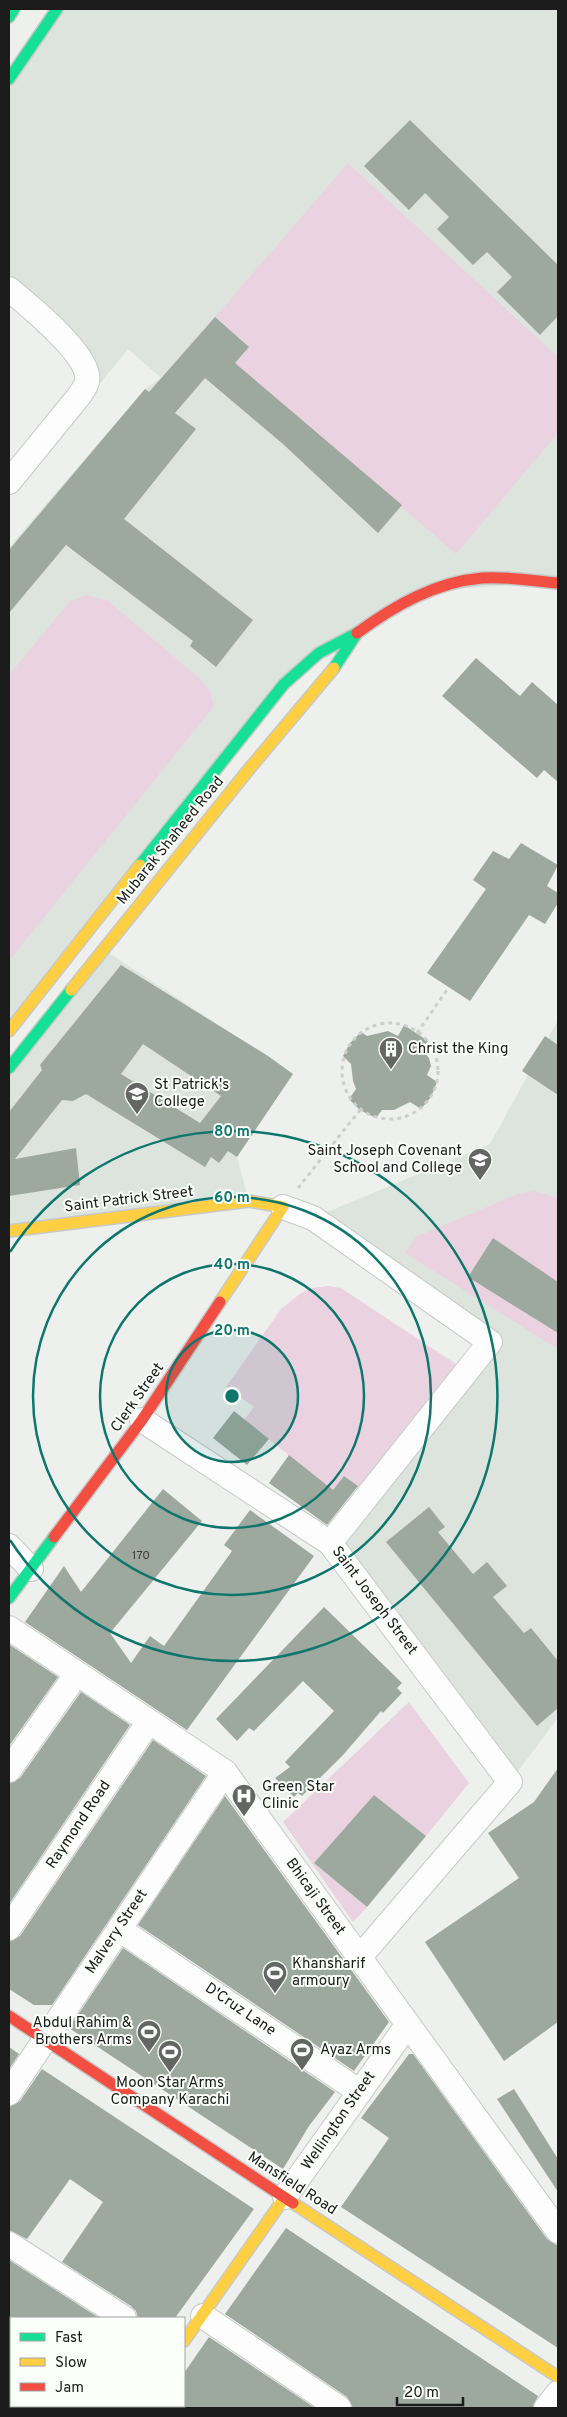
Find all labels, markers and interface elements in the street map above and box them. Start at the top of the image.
street label: Mubarak Shaheed Road [113,773,229,909]
building icon: Christ the King [378,1036,404,1070]
place label: Christ the King [408,1040,508,1059]
place label: St Patrick's College [154,1076,229,1112]
school or university icon: St Patrick's College [124,1081,150,1115]
text: 80 m [214,1123,250,1142]
place label: Saint Joseph Covenant School and College [308,1142,462,1178]
school or university icon: Saint Joseph Covenant School and College [467,1147,493,1181]
street label: Saint Patrick Street [63,1183,195,1217]
text: 60 m [214,1189,250,1208]
text: 40 m [214,1256,250,1275]
text: 20 m [214,1322,250,1341]
street label: Clerk Street [107,1360,169,1436]
centre of rings [223,1387,241,1405]
street label: Saint Joseph Street [327,1543,421,1659]
house number: 170 [132,1548,150,1564]
street label: Raymond Road [43,1777,115,1873]
place label: Green Star Clinic [262,1778,335,1814]
hospital icon: Green Star Clinic [231,1783,257,1817]
street label: Bhicaji Street [281,1855,349,1939]
street label: Malvery Street [82,1886,152,1978]
place label: Khansharif armoury [292,1955,365,1991]
sports icon: Khansharif armoury [262,1960,288,1994]
street label: D'Cruz Lane [201,1979,279,2041]
place label: Abdul Rahim & Brothers Arms [32,2014,132,2050]
sports icon: Abdul Rahim & Brothers Arms [136,2019,162,2053]
sports icon: Ayaz Arms [289,2037,315,2071]
sports icon: Moon Star Arms Company Karachi [157,2039,183,2073]
place label: Ayaz Arms [320,2041,391,2060]
street label: Wellington Street [298,2068,380,2174]
place label: Moon Star Arms Company Karachi [111,2074,229,2110]
street label: Mansfield Road [244,2148,340,2220]
legend [10,2317,185,2407]
text: Fast [55,2329,83,2348]
text: Slow [55,2354,87,2373]
scale bar [397,2374,463,2406]
text: Jam [55,2379,84,2398]
text: 20 m [404,2384,439,2403]

